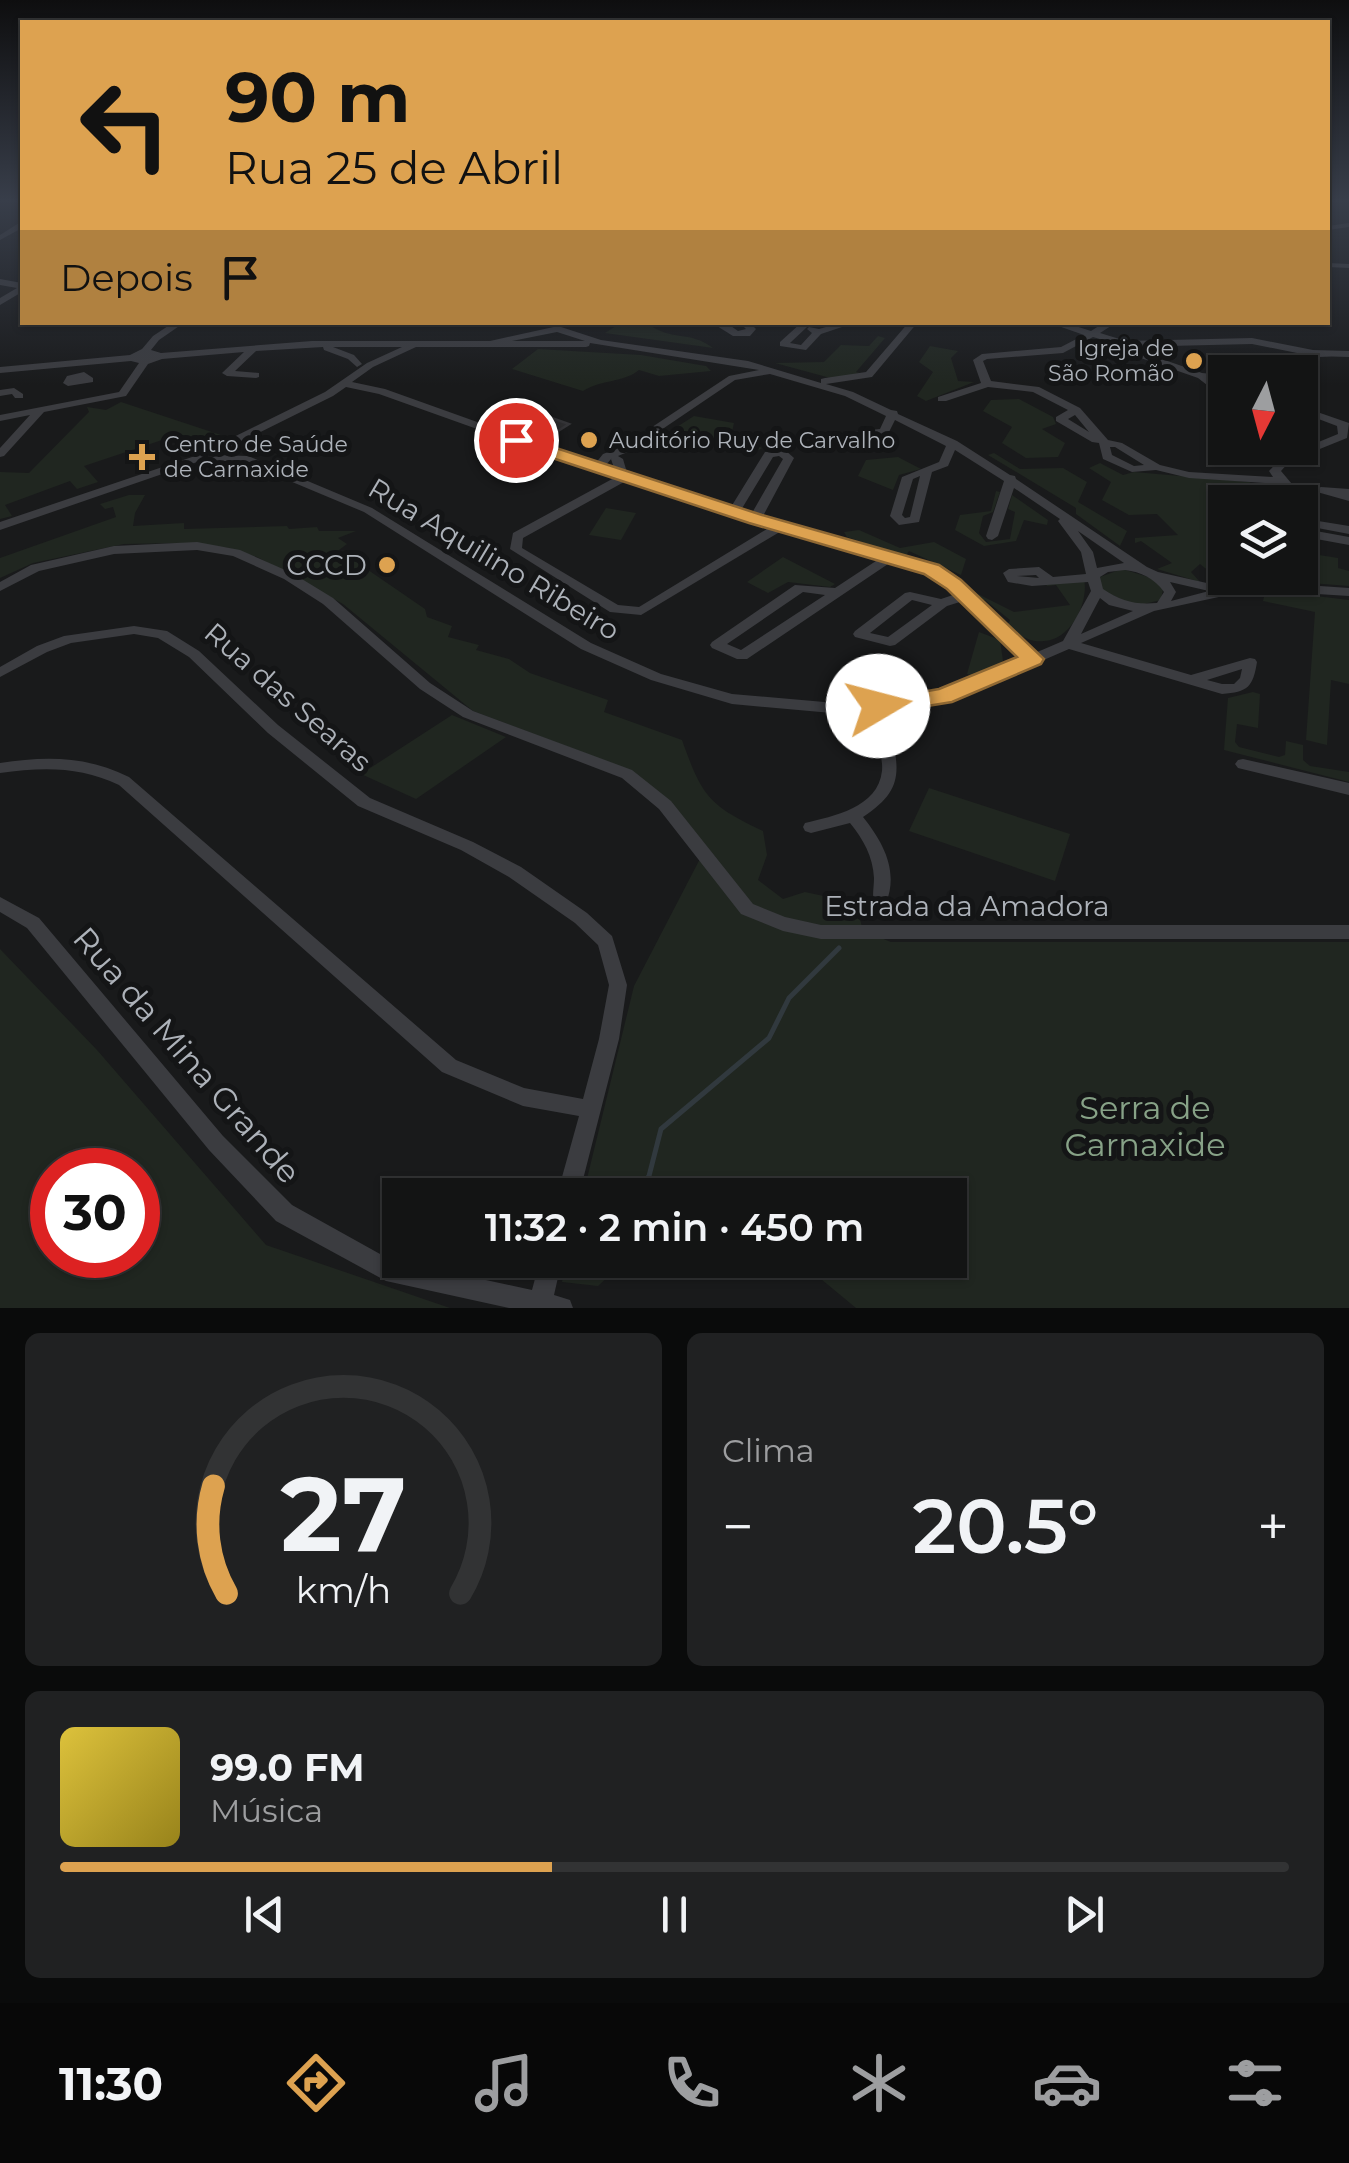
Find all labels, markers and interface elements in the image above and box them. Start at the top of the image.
text: 90 m [225,54,410,140]
icon: left [60,60,190,190]
text: Rua 25 de Abril [225,140,563,195]
icon: arrive [213,250,268,305]
text: Depois [60,254,193,301]
place label: Igreja de São Romão [1048,335,1174,387]
marker: Igreja de São Romão [1183,350,1205,372]
north arrow [1208,355,1318,465]
map controls [1208,355,1318,595]
pin [474,398,559,483]
icon: arrive [489,413,544,468]
place label: Auditório Ruy de Carvalho [609,427,895,454]
marker: Auditório Ruy de Carvalho [578,429,600,451]
place label: Centro de Saúde de Carnaxide [164,431,348,483]
marker: Centro de Saúde de Carnaxide [129,444,155,470]
street label: Rua Aquilino Ribeiro [362,471,626,647]
button: layers [1208,485,1318,595]
place label: CCCD [286,548,367,582]
marker: CCCD [376,554,398,576]
street label: Rua das Searas [198,615,378,779]
position arrow [826,654,930,758]
street label: Estrada da Amadora [824,889,1110,923]
street label: Rua da Mina Grande [65,919,309,1191]
park label: Serra de Carnaxide [1064,1088,1226,1164]
speed limit sign: 30 [30,1148,160,1278]
text: 11:32 · 2 min · 450 m [485,1204,864,1251]
text: Clima [722,1431,815,1470]
text: 27 [281,1450,406,1577]
text: 20.5° [912,1480,1099,1572]
text: − [722,1493,754,1560]
text: + [1257,1493,1289,1560]
text: km/h [296,1568,391,1612]
text: 99.0 FM [210,1744,365,1791]
text: Música [210,1791,323,1830]
icon: previous [237,1887,292,1942]
icon: pause [647,1887,702,1942]
icon: next [1057,1887,1112,1942]
icon: directions [281,2048,351,2118]
icon: music [469,2048,539,2118]
icon: phone [657,2048,727,2118]
icon: climate [844,2048,914,2118]
icon: car [1032,2048,1102,2118]
icon: filters [1220,2048,1290,2118]
text: 11:30 [59,2056,163,2111]

